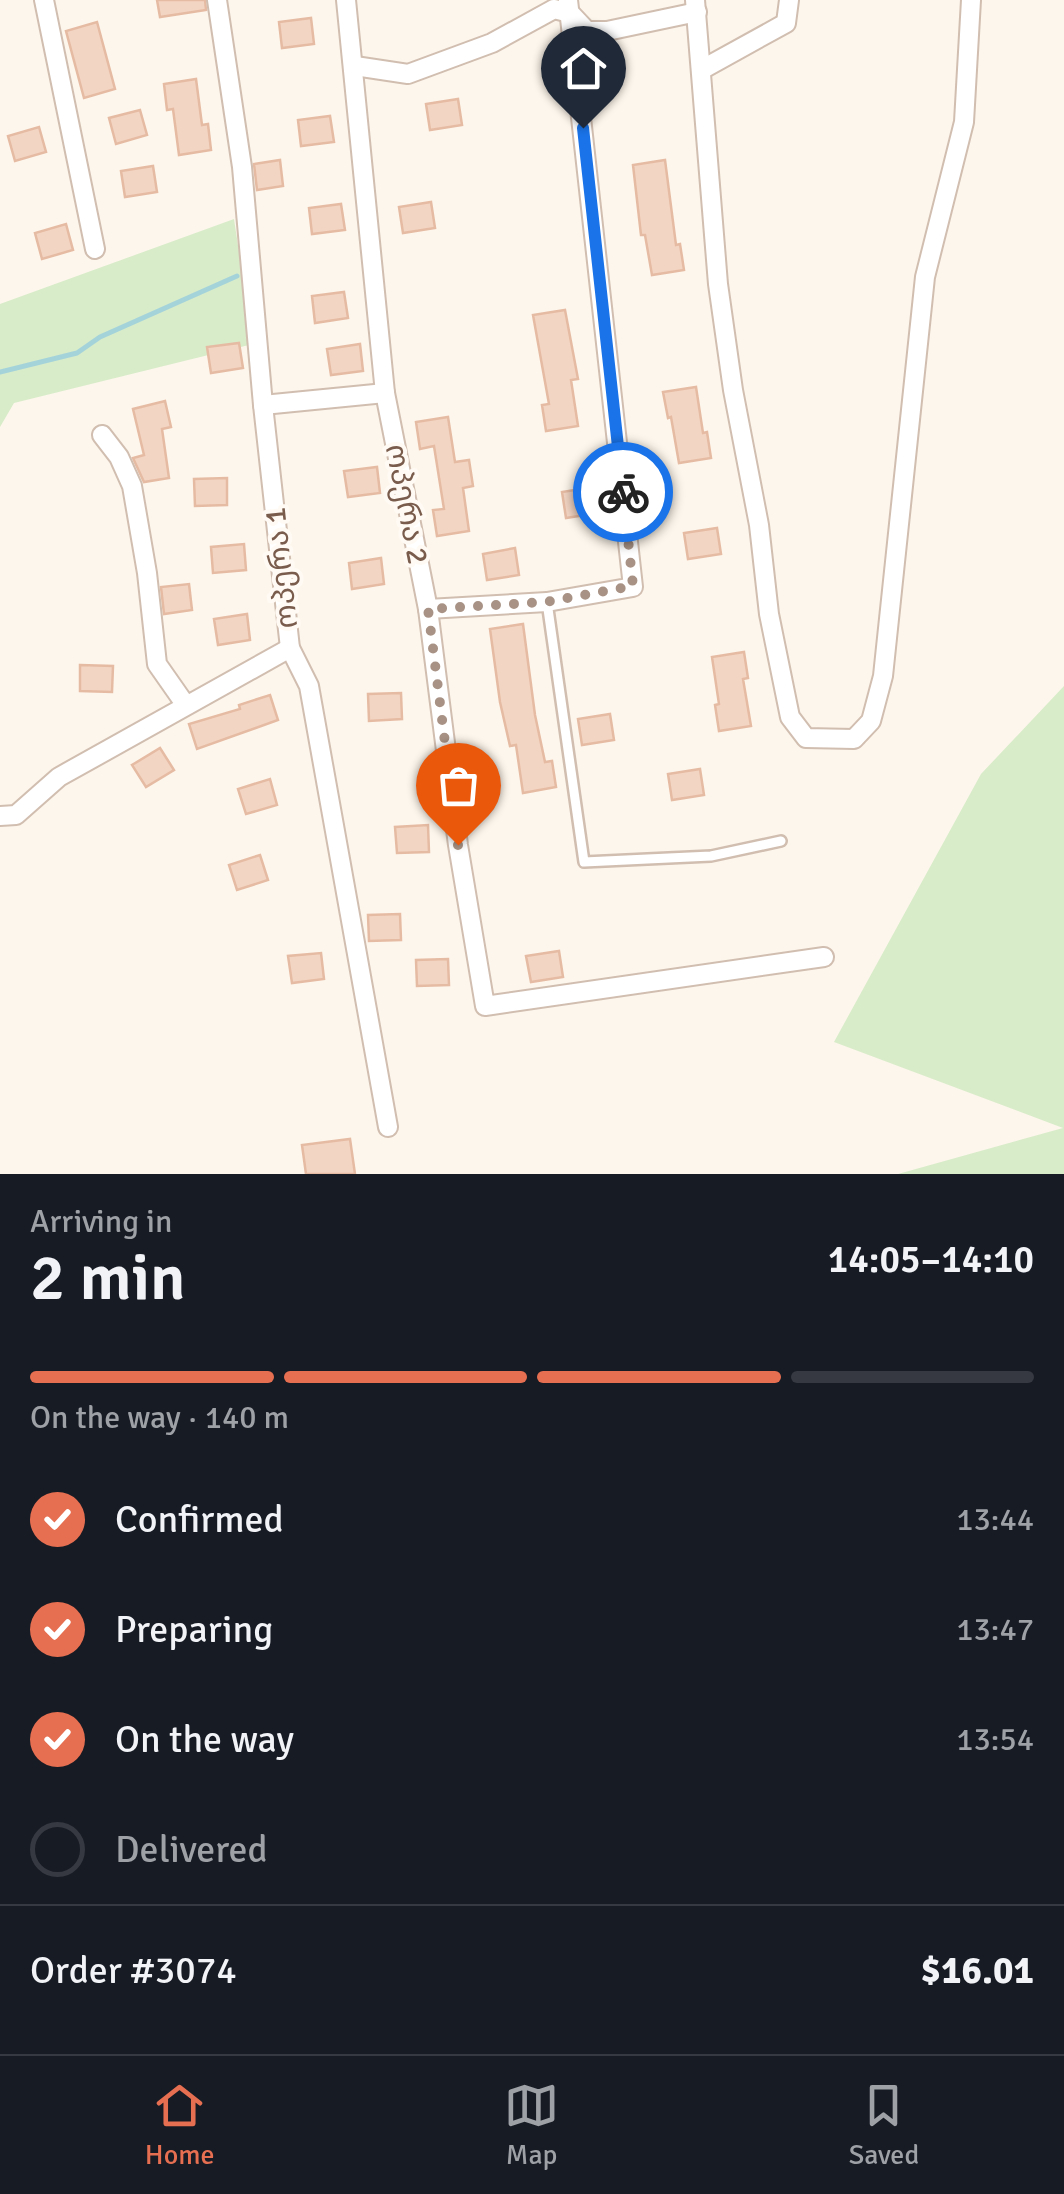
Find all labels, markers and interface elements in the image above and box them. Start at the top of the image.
pin [541,26,626,129]
icon: home [556,41,611,96]
street label: ოპერა 2 [377,441,436,567]
courier [573,442,673,542]
icon: bike [596,465,651,520]
street label: ოპერა 1 [257,505,306,630]
pin [416,743,501,846]
icon: bag [431,758,486,813]
text: Arriving in [30,1202,172,1241]
text: 14:05–14:10 [828,1236,1034,1283]
text: 2 min [30,1238,186,1318]
text: On the way · 140 m [30,1398,289,1437]
icon: check [30,1492,85,1547]
text: Confirmed [115,1496,284,1543]
text: 13:44 [956,1500,1034,1539]
icon: check [30,1602,85,1657]
text: Preparing [115,1606,273,1653]
text: 13:47 [956,1610,1034,1649]
icon: check [30,1712,85,1767]
text: On the way [115,1716,294,1763]
text: 13:54 [956,1720,1034,1759]
text: Delivered [115,1826,268,1873]
text: Order #3074 [30,1947,237,1994]
text: $16.01 [921,1947,1034,1994]
tab: Home [145,2078,215,2172]
tab: Map [504,2078,559,2172]
tab: Saved [849,2078,919,2172]

